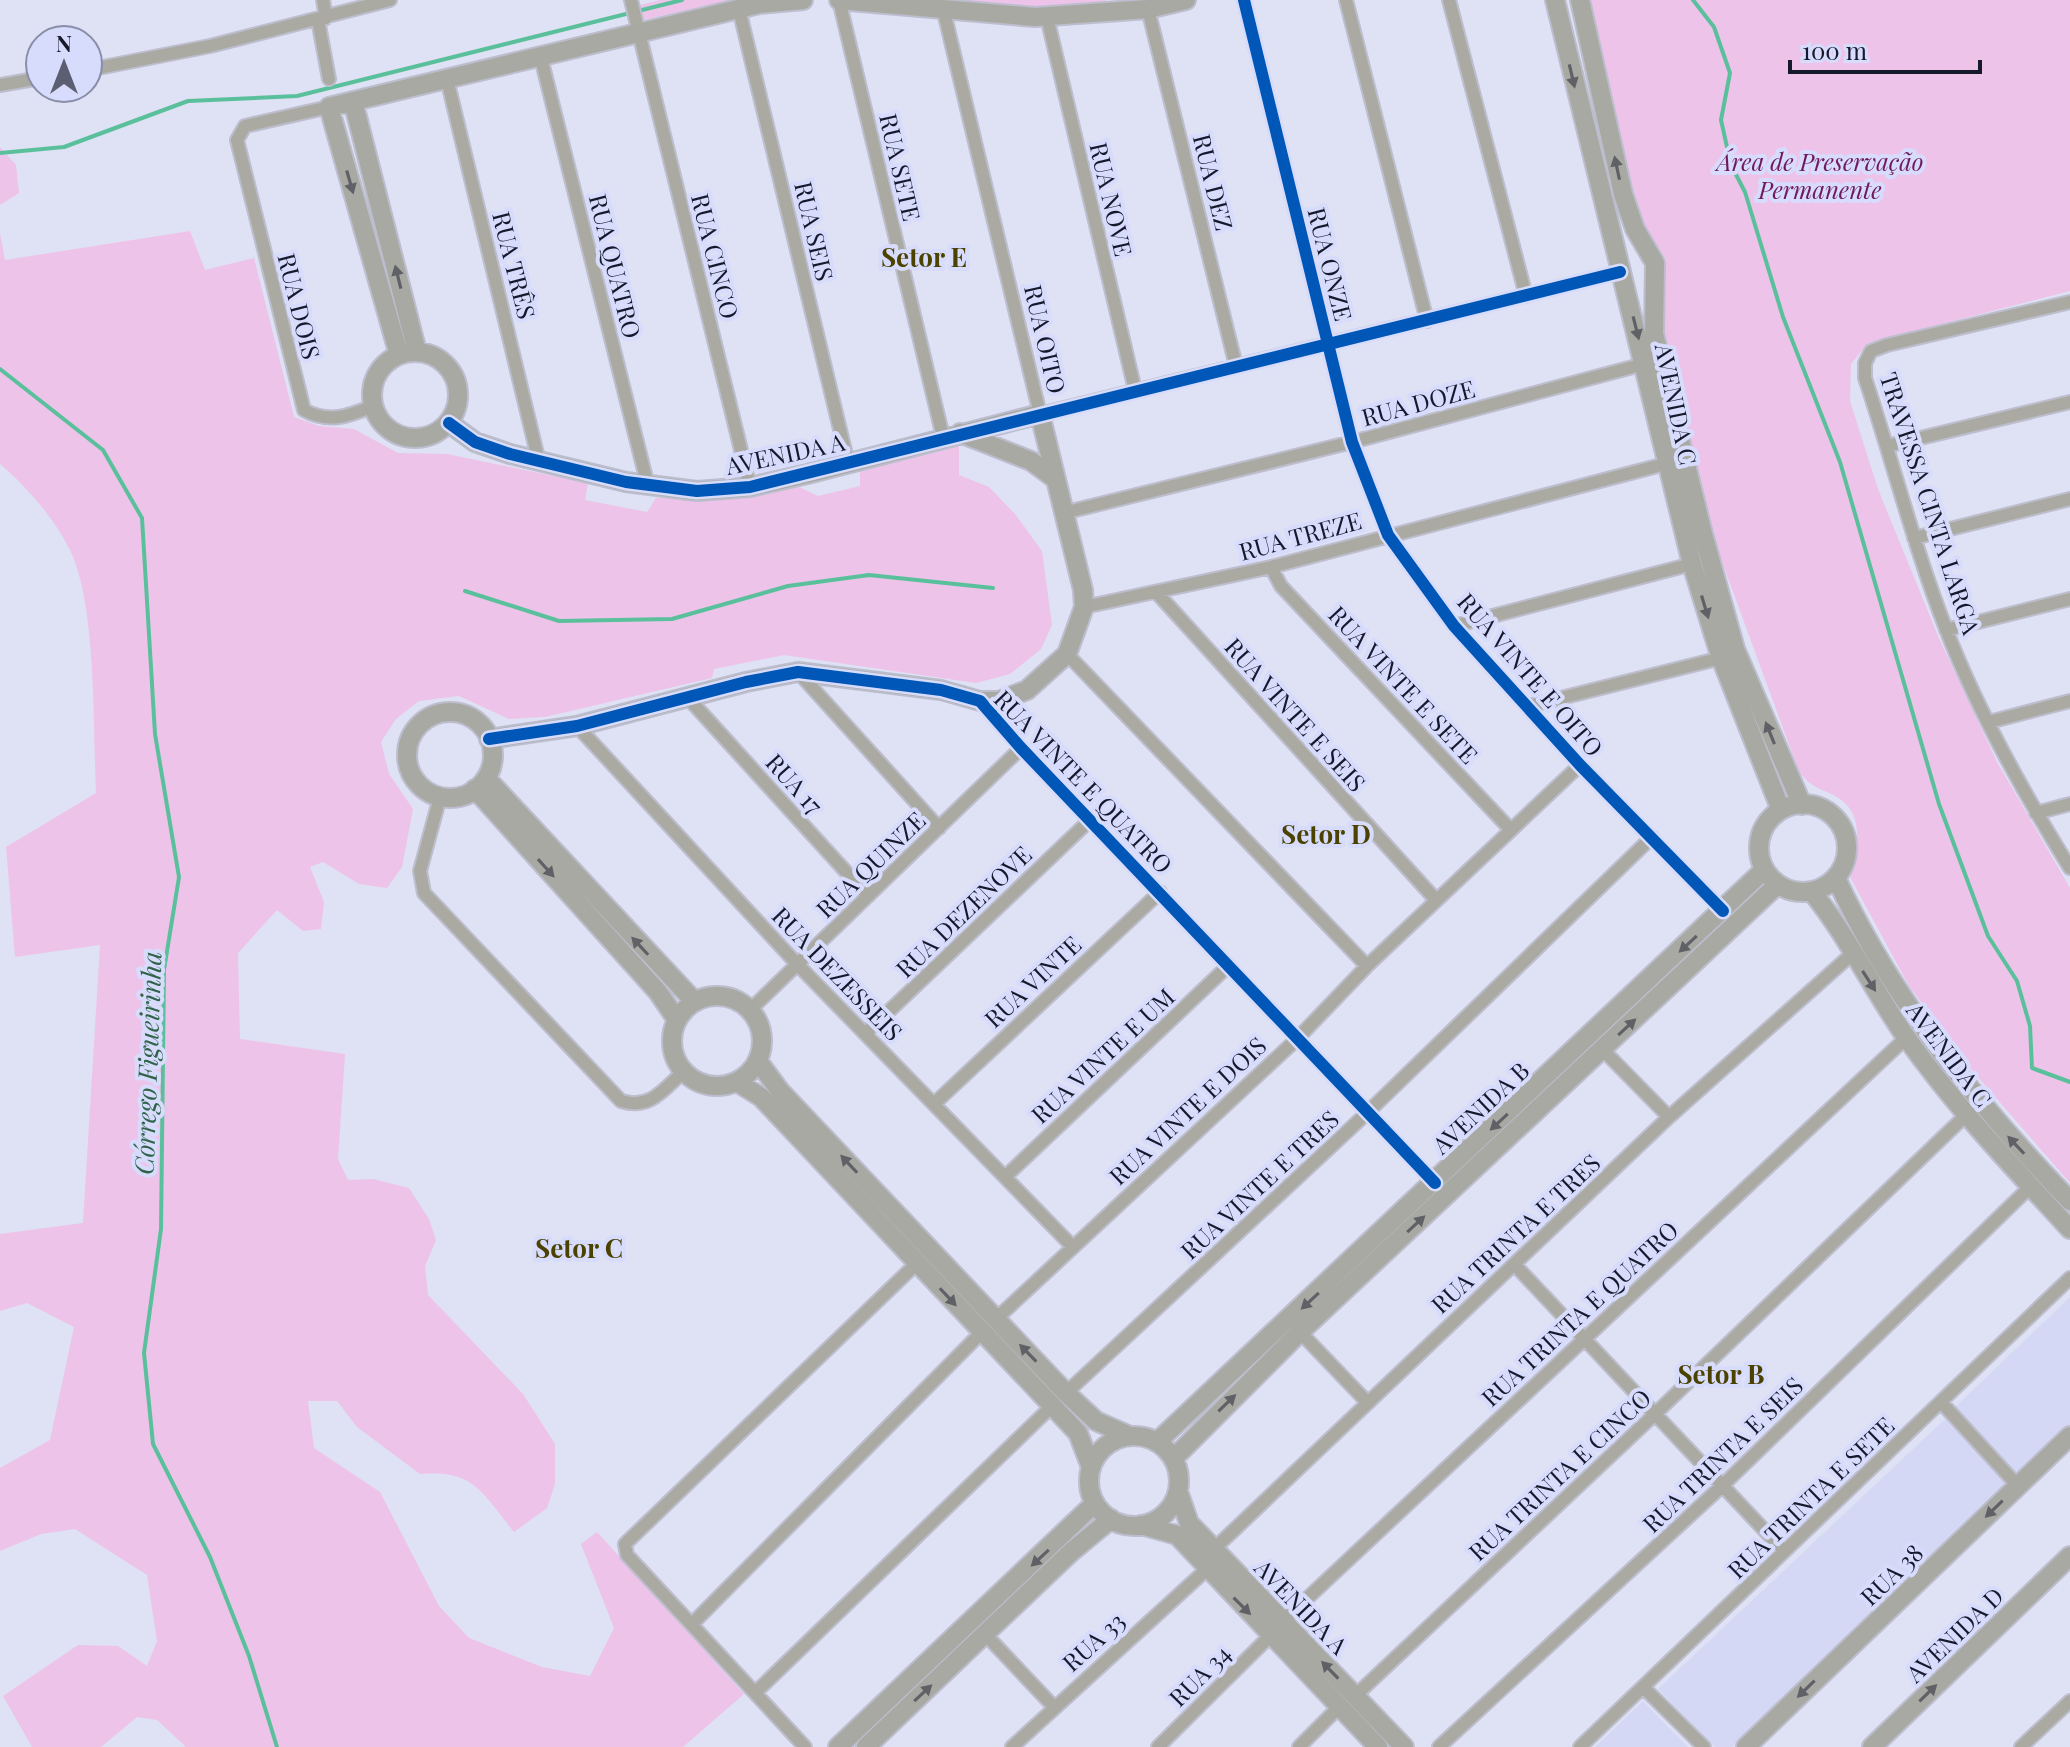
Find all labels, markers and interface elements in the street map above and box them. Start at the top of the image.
north arrow [24,24,104,104]
scale bar [1790,24,1980,74]
text: N [56,28,72,58]
text: 100 m [1802,34,1867,66]
one-way arrow [1567,64,1579,89]
street label: RUA SETE [873,110,929,224]
street label: RUA DEZ [1187,130,1241,234]
street label: RUA NOVE [1083,139,1141,259]
park label: Área de Preservação Permanente [1714,145,1923,205]
one-way arrow [1610,156,1623,181]
one-way arrow [344,170,357,194]
street label: RUA SEIS [788,178,842,284]
street label: RUA QUATRO [583,190,649,342]
street label: RUA CINCO [685,190,747,322]
street label: RUA ONZE [1301,204,1361,324]
street label: RUA TRÊS [486,208,544,322]
district label: Setor E [881,239,967,274]
street label: RUA DOIS [271,250,329,362]
one-way arrow [391,264,404,289]
street label: RUA OITO [1018,282,1074,396]
one-way arrow [1630,316,1642,341]
street label: AVENIDA C [1648,339,1705,468]
street label: TRAVESSA CINTA LARGA [1873,368,1989,639]
street label: RUA DOZE [1358,372,1478,432]
street label: AVENIDA A [722,425,848,481]
street label: RUA TREZE [1235,503,1365,567]
street label: RUA VINTE E OITO [1451,586,1611,762]
one-way arrow [1699,596,1712,620]
street label: RUA VINTE E SETE [1322,598,1486,770]
street label: RUA VINTE E SEIS [1218,630,1374,798]
street label: RUA VINTE E QUATRO [988,682,1180,880]
one-way arrow [1763,721,1776,745]
street label: RUA 17 [759,746,831,820]
street label: RUA QUINZE [808,804,932,924]
district label: Setor D [1281,816,1371,851]
street label: RUA DEZENOVE [888,838,1038,984]
one-way arrow [537,857,554,877]
street label: RUA DEZESSEIS [766,899,910,1047]
street label: RUA VINTE [977,928,1087,1034]
one-way arrow [1679,934,1698,952]
one-way arrow [632,937,650,956]
water label: Córrego Figueirinha [126,951,168,1175]
one-way arrow [1862,970,1876,992]
street label: RUA VINTE E UM [1023,980,1181,1130]
street label: AVENIDA C [1900,994,2000,1113]
one-way arrow [1617,1019,1636,1037]
street label: RUA VINTE E DOIS [1102,1029,1272,1191]
street label: AVENIDA B [1424,1054,1535,1161]
street label: RUA VINTE E TRES [1173,1102,1345,1266]
one-way arrow [1490,1113,1509,1131]
one-way arrow [2008,1135,2026,1154]
street label: RUA TRINTA E TRES [1424,1146,1606,1320]
one-way arrow [840,1155,858,1174]
street label: RUA TRINTA E QUATRO [1474,1213,1684,1413]
one-way arrow [1406,1215,1425,1233]
district label: Setor C [535,1230,623,1265]
one-way arrow [938,1288,956,1307]
one-way arrow [1300,1291,1319,1309]
one-way arrow [1019,1344,1037,1363]
district label: Setor B [1677,1356,1765,1391]
street label: RUA TRINTA E SEIS [1635,1369,1809,1539]
street label: RUA TRINTA E CINCO [1461,1381,1657,1567]
one-way arrow [1217,1394,1236,1413]
street label: RUA TRINTA E SETE [1720,1409,1900,1585]
one-way arrow [1985,1500,2004,1518]
street label: RUA 38 [1853,1536,1929,1612]
one-way arrow [1031,1548,1050,1566]
street label: AVENIDA A [1248,1551,1356,1661]
street label: AVENIDA D [1898,1579,2010,1689]
one-way arrow [1233,1596,1251,1615]
street label: RUA 33 [1055,1604,1131,1678]
street label: RUA 34 [1161,1637,1237,1713]
one-way arrow [1322,1661,1340,1680]
one-way arrow [1797,1679,1816,1698]
one-way arrow [1918,1684,1937,1703]
one-way arrow [913,1685,932,1703]

